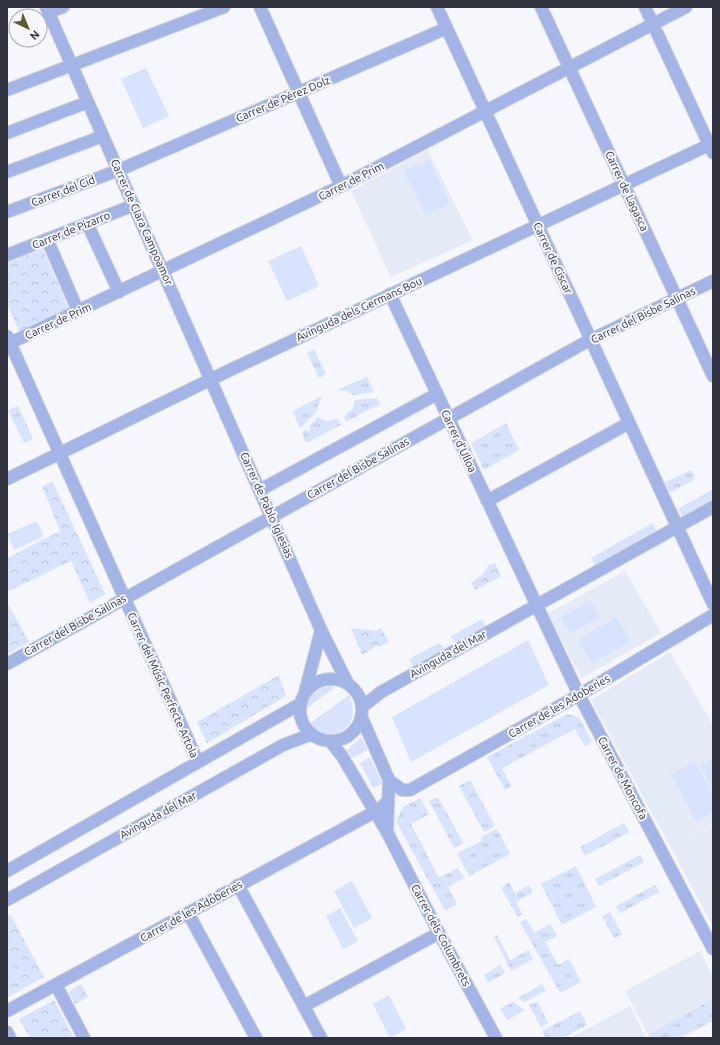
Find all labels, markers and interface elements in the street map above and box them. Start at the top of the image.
north arrow [8,8,48,48]
text: N [28,28,42,42]
street label: Carrer de Pérez Dolz [234,74,332,124]
street label: Carrer de Lagasca [603,149,651,233]
street label: Carrer de Clara Campoamor [109,157,176,288]
street label: Carrer de Prim [316,159,386,203]
street label: Carrer del Cid [29,173,97,209]
street label: Carrer de Pizarro [30,209,112,251]
street label: Carrer de Ciscar [531,220,575,296]
street label: Avinguda dels Germans Bou [294,275,424,343]
street label: Carrer del Bisbe Salinas [589,284,697,346]
street label: Carrer de Prim [23,300,93,342]
street label: Carrer d'Ulloa [439,408,479,474]
street label: Carrer del Bisbe Salinas [305,435,411,501]
street label: Carrer de Pablo Iglesias [238,450,296,560]
street label: Carrer del Bisbe Salinas [22,592,128,658]
street label: Carrer del Músic Perfecte Artola [125,610,201,760]
street label: Avinguda del Mar [408,628,489,680]
street label: Carrer de les Adoberies [506,672,612,740]
street label: Carrer de Moncofa [596,734,650,822]
street label: Avinguda del Mar [118,789,199,841]
street label: Carrer de les Adoberies [138,878,244,944]
street label: Carrer dels Columbrets [409,882,473,988]

